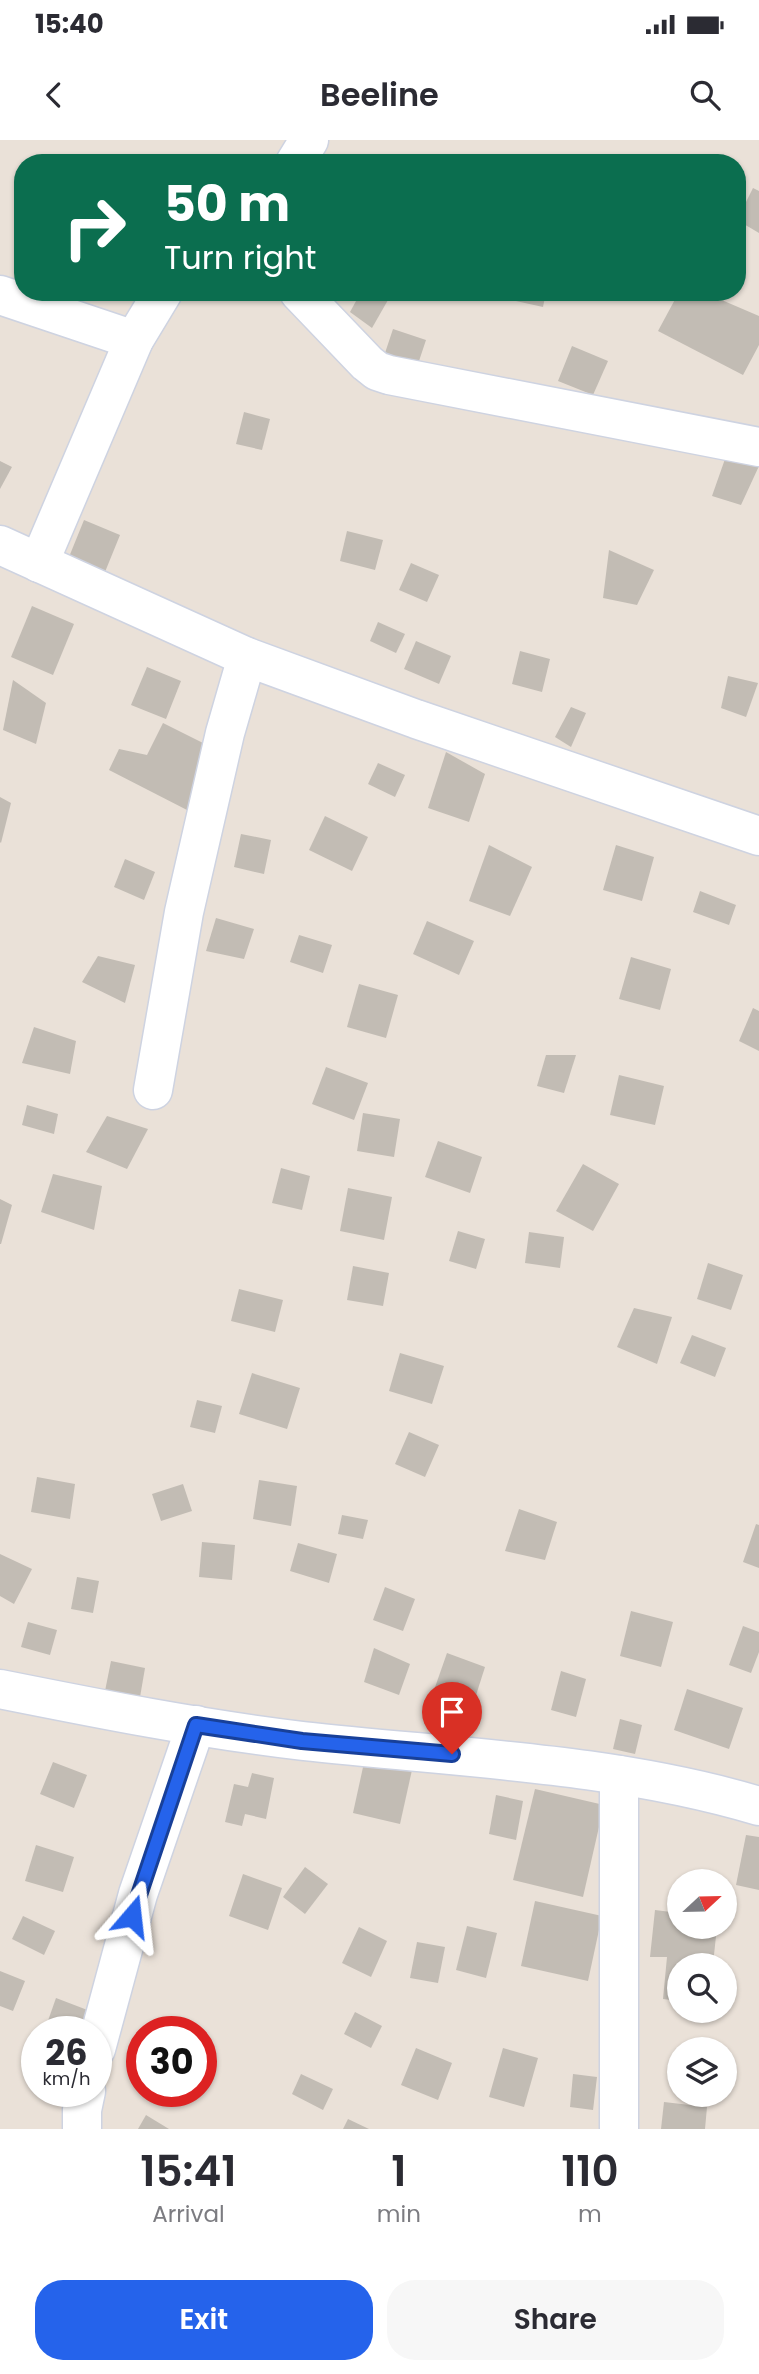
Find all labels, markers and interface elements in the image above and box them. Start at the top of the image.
text: 15:40 [35,6,104,42]
text: Beeline [320,72,439,117]
icon: back [35,76,73,114]
icon: search [686,76,724,114]
text: 50 m [164,170,290,238]
icon: right [49,182,140,273]
text: Turn right [164,235,316,280]
pin [422,1682,482,1754]
icon: arrive [433,1693,471,1731]
north arrow [667,1869,737,1939]
map controls [667,1869,737,2107]
position arrow [95,1879,169,1953]
button: search [667,1953,737,2023]
speed limit sign: 30 [126,2016,217,2107]
text: 26 [45,2028,88,2077]
button: layers [667,2037,737,2107]
text: km/h [43,2066,90,2091]
text: 15:41 [140,2142,237,2201]
text: 1 [391,2142,406,2201]
text: 110 [561,2142,619,2201]
text: Arrival [152,2198,225,2230]
text: min [377,2198,421,2230]
text: m [578,2198,602,2230]
button: Exit [35,2280,373,2360]
button: Share [387,2280,724,2360]

